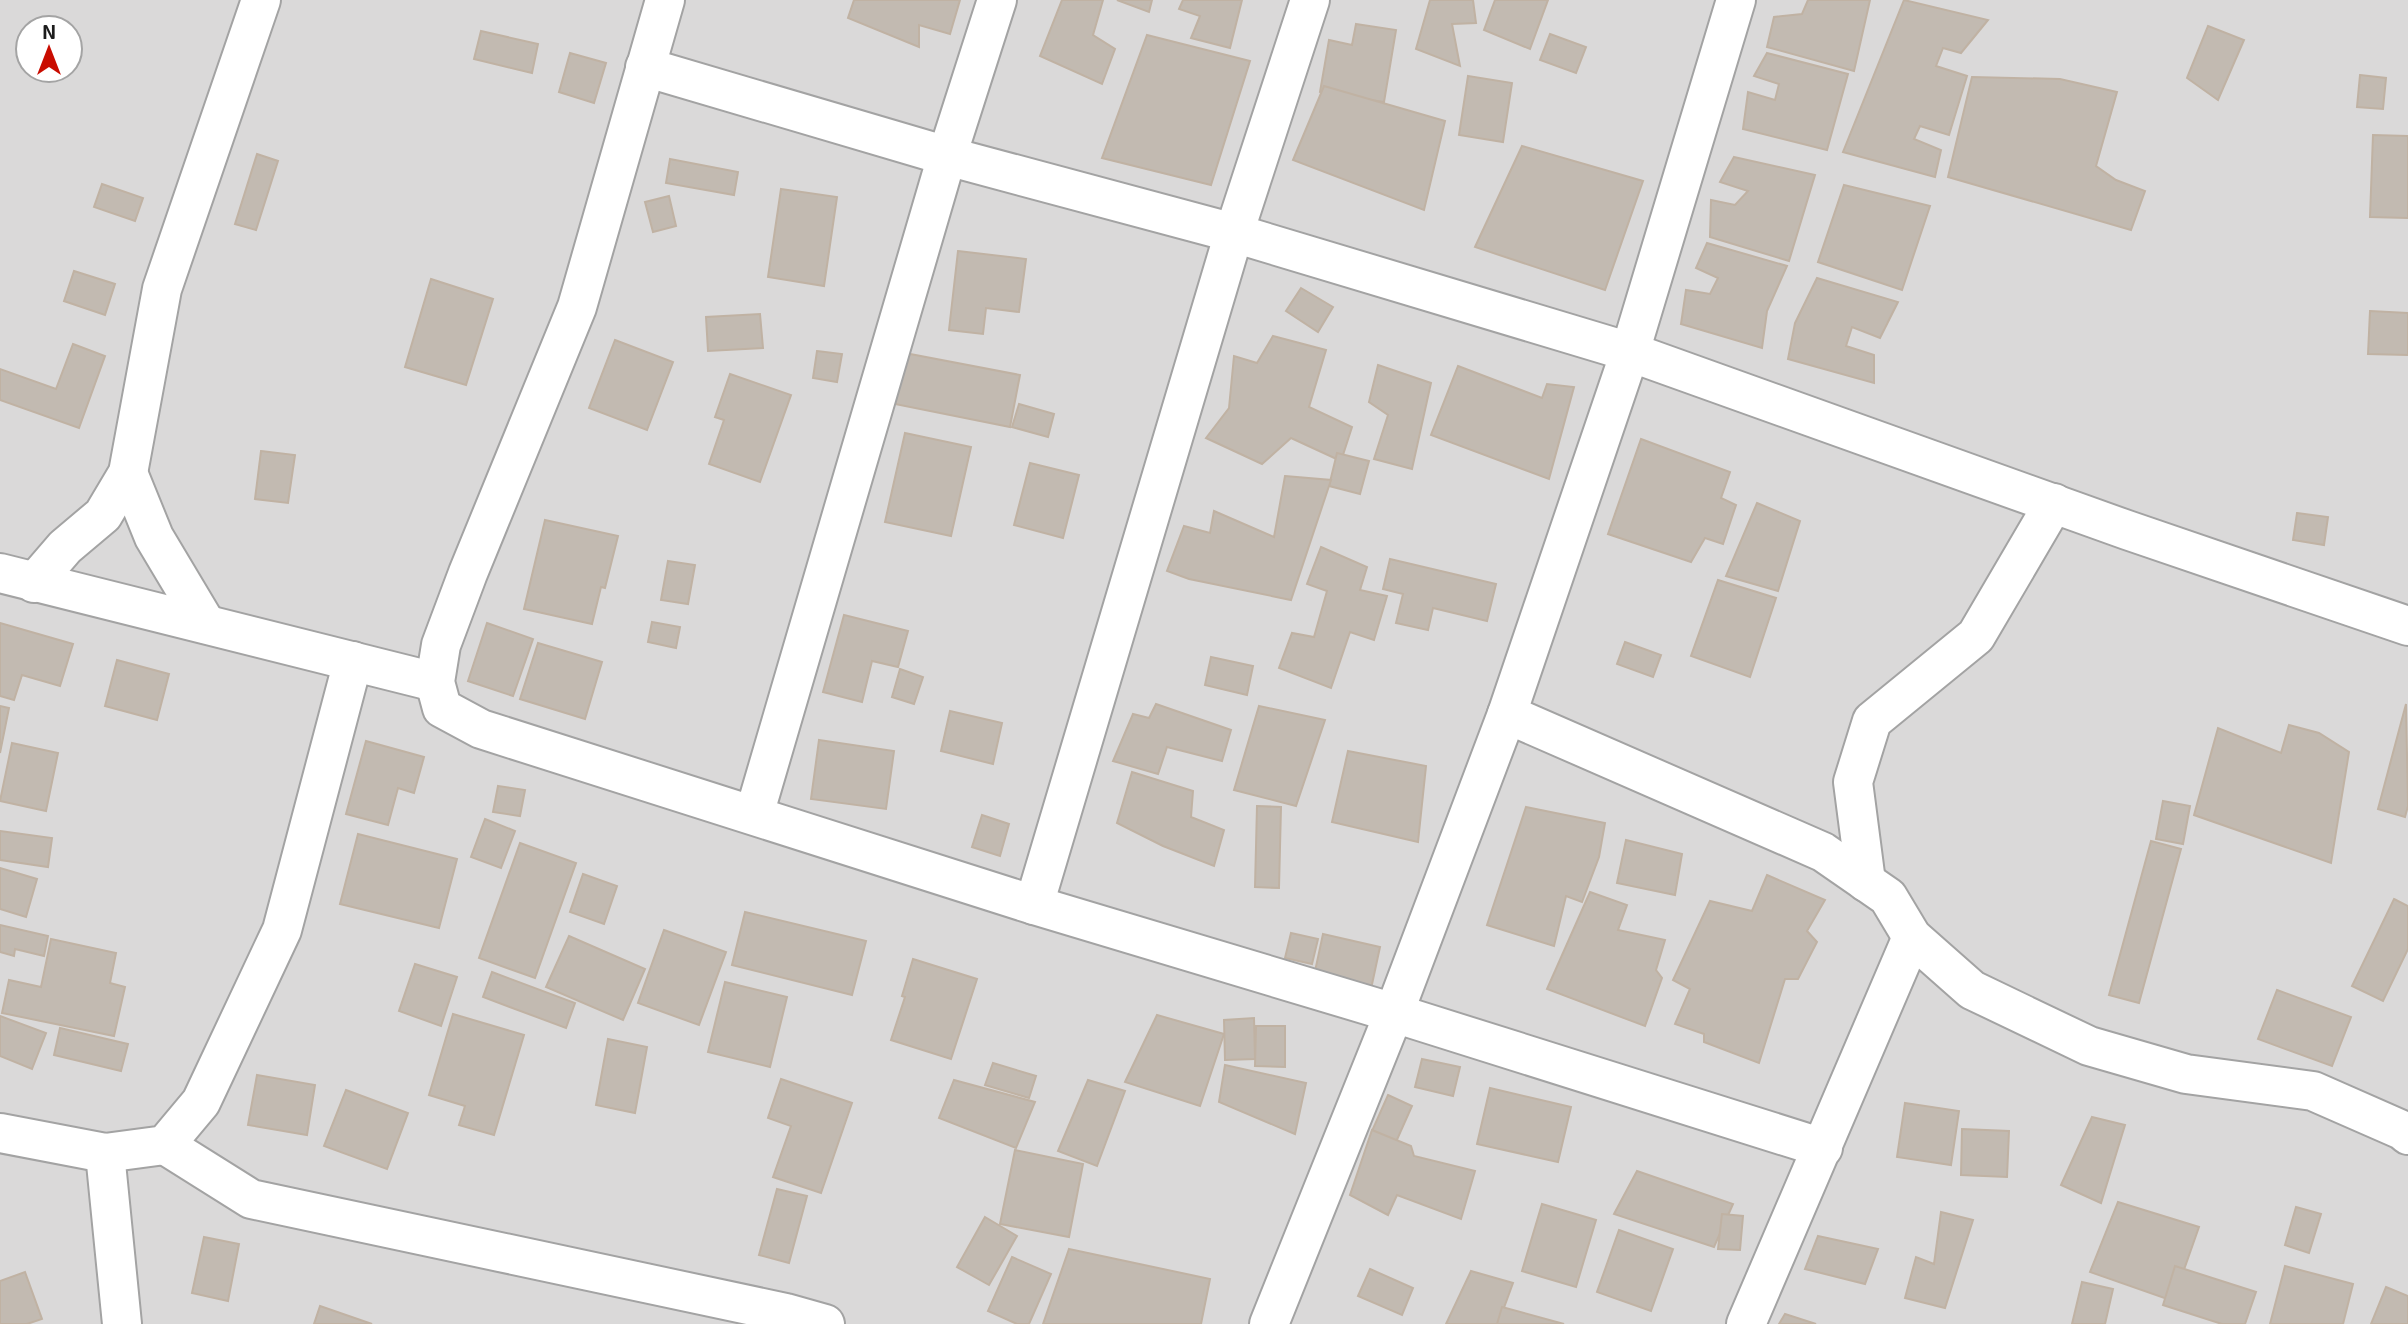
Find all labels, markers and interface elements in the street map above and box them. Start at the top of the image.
north arrow [14,14,84,84]
text: N [42,20,56,43]

